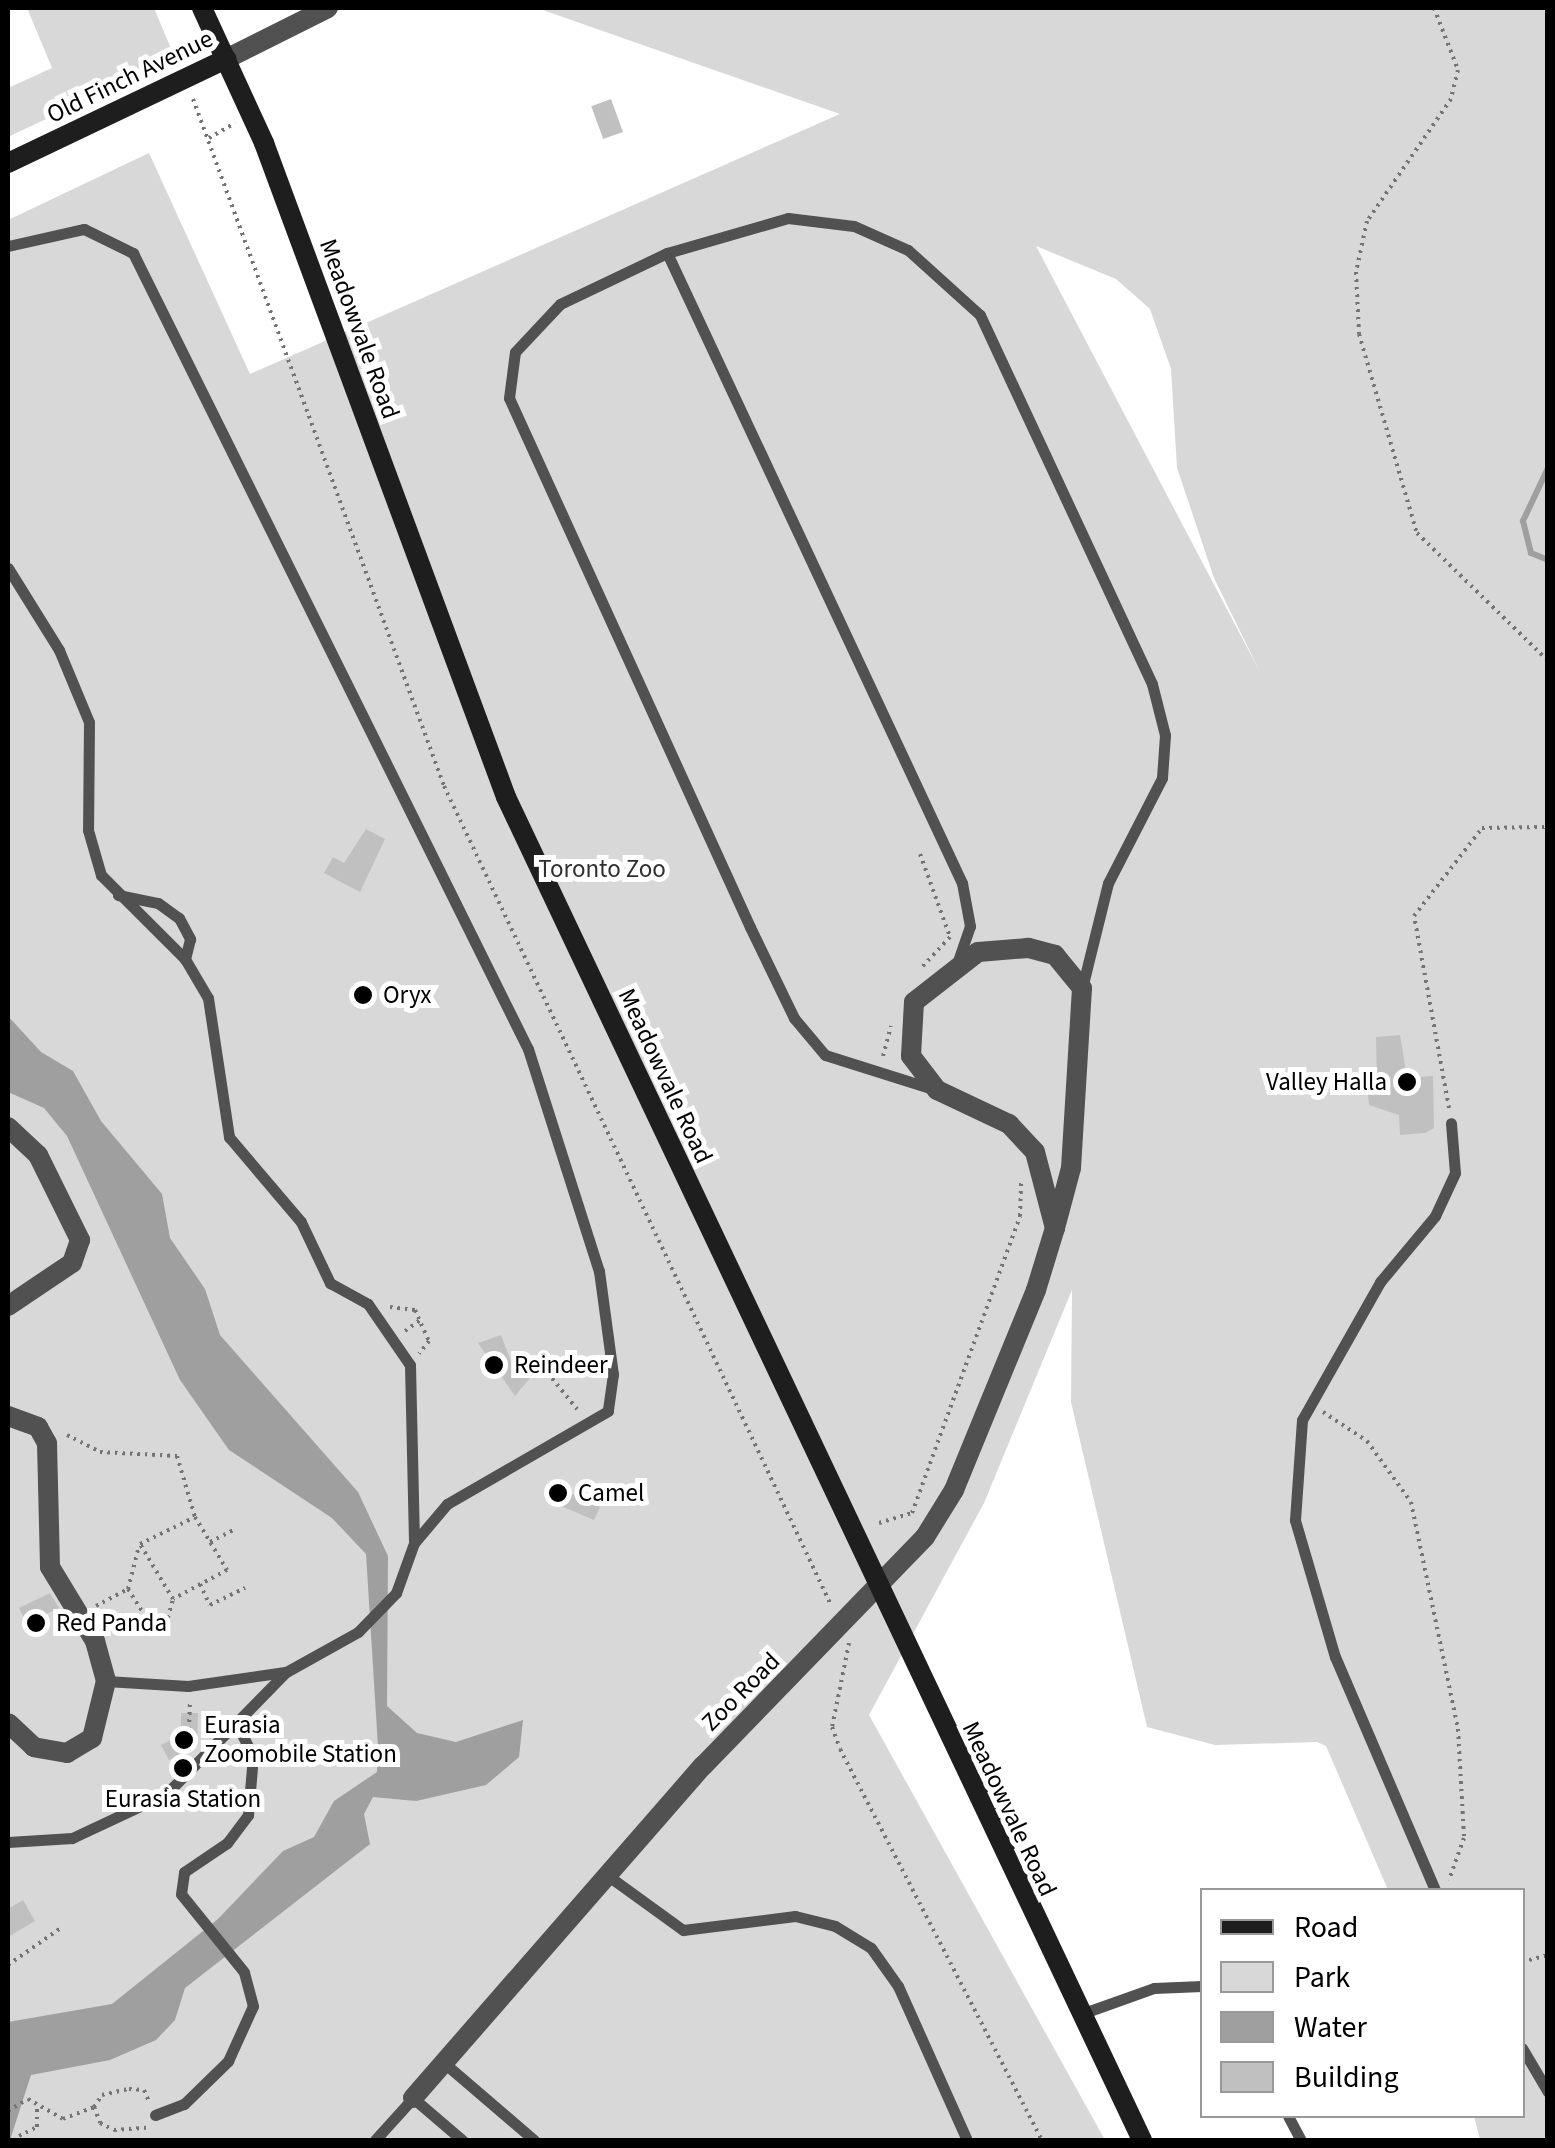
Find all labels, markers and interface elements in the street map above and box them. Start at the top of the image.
street label: Old Finch Avenue [42,24,218,130]
street label: Meadowvale Road [313,235,405,423]
park label: Toronto Zoo [538,854,666,884]
place label: Oryx [383,980,431,1010]
marker: Oryx [352,984,374,1006]
street label: Meadowvale Road [611,984,719,1168]
place label: Valley Halla [1266,1067,1387,1097]
marker: Valley Halla [1396,1071,1418,1093]
place label: Reindeer [514,1350,608,1380]
marker: Reindeer [483,1354,505,1376]
place label: Camel [578,1478,644,1508]
marker: Camel [547,1482,569,1504]
place label: Red Panda [56,1608,167,1638]
marker: Red Panda [25,1612,47,1634]
street label: Zoo Road [695,1646,787,1738]
place label: Eurasia Zoomobile Station [204,1711,397,1770]
street label: Meadowvale Road [955,1717,1063,1901]
marker: Eurasia Zoomobile Station [173,1729,195,1751]
marker: Eurasia Station [172,1757,194,1779]
place label: Eurasia Station [105,1784,261,1814]
legend [1200,1888,1525,2118]
text: Road [1294,1906,1358,1949]
text: Park [1294,1956,1350,1999]
text: Water [1294,2006,1367,2049]
text: Building [1294,2056,1399,2099]

